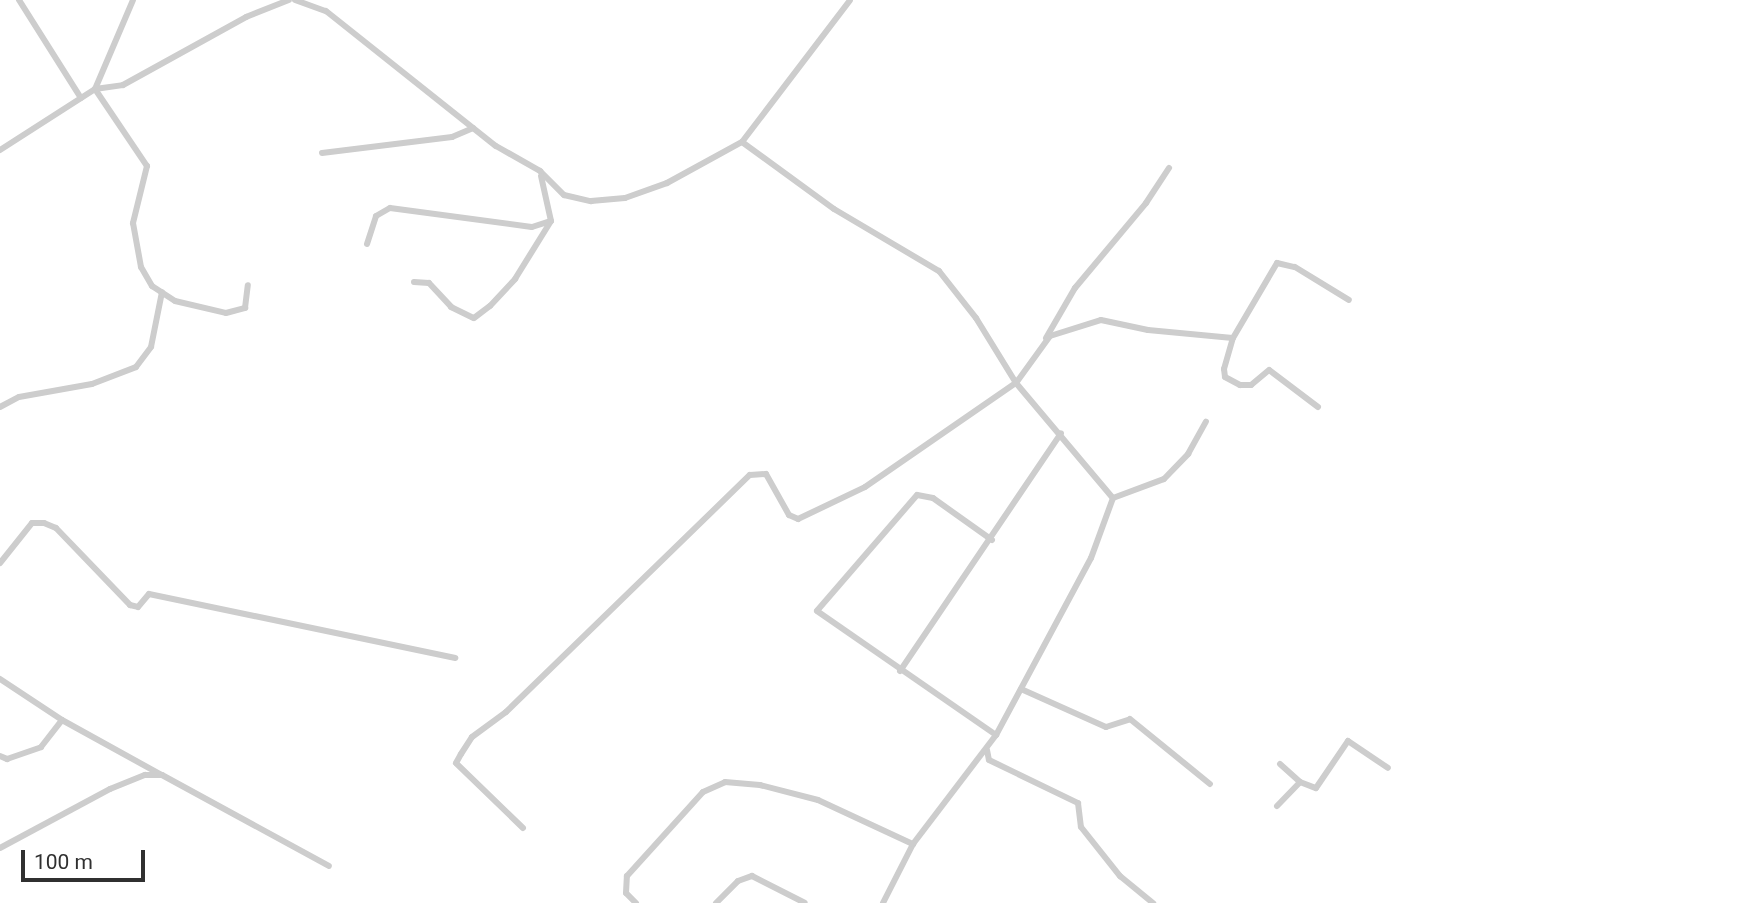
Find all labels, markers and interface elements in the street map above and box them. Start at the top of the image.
scale bar [24,836,149,880]
text: 100 m [34,850,93,874]

